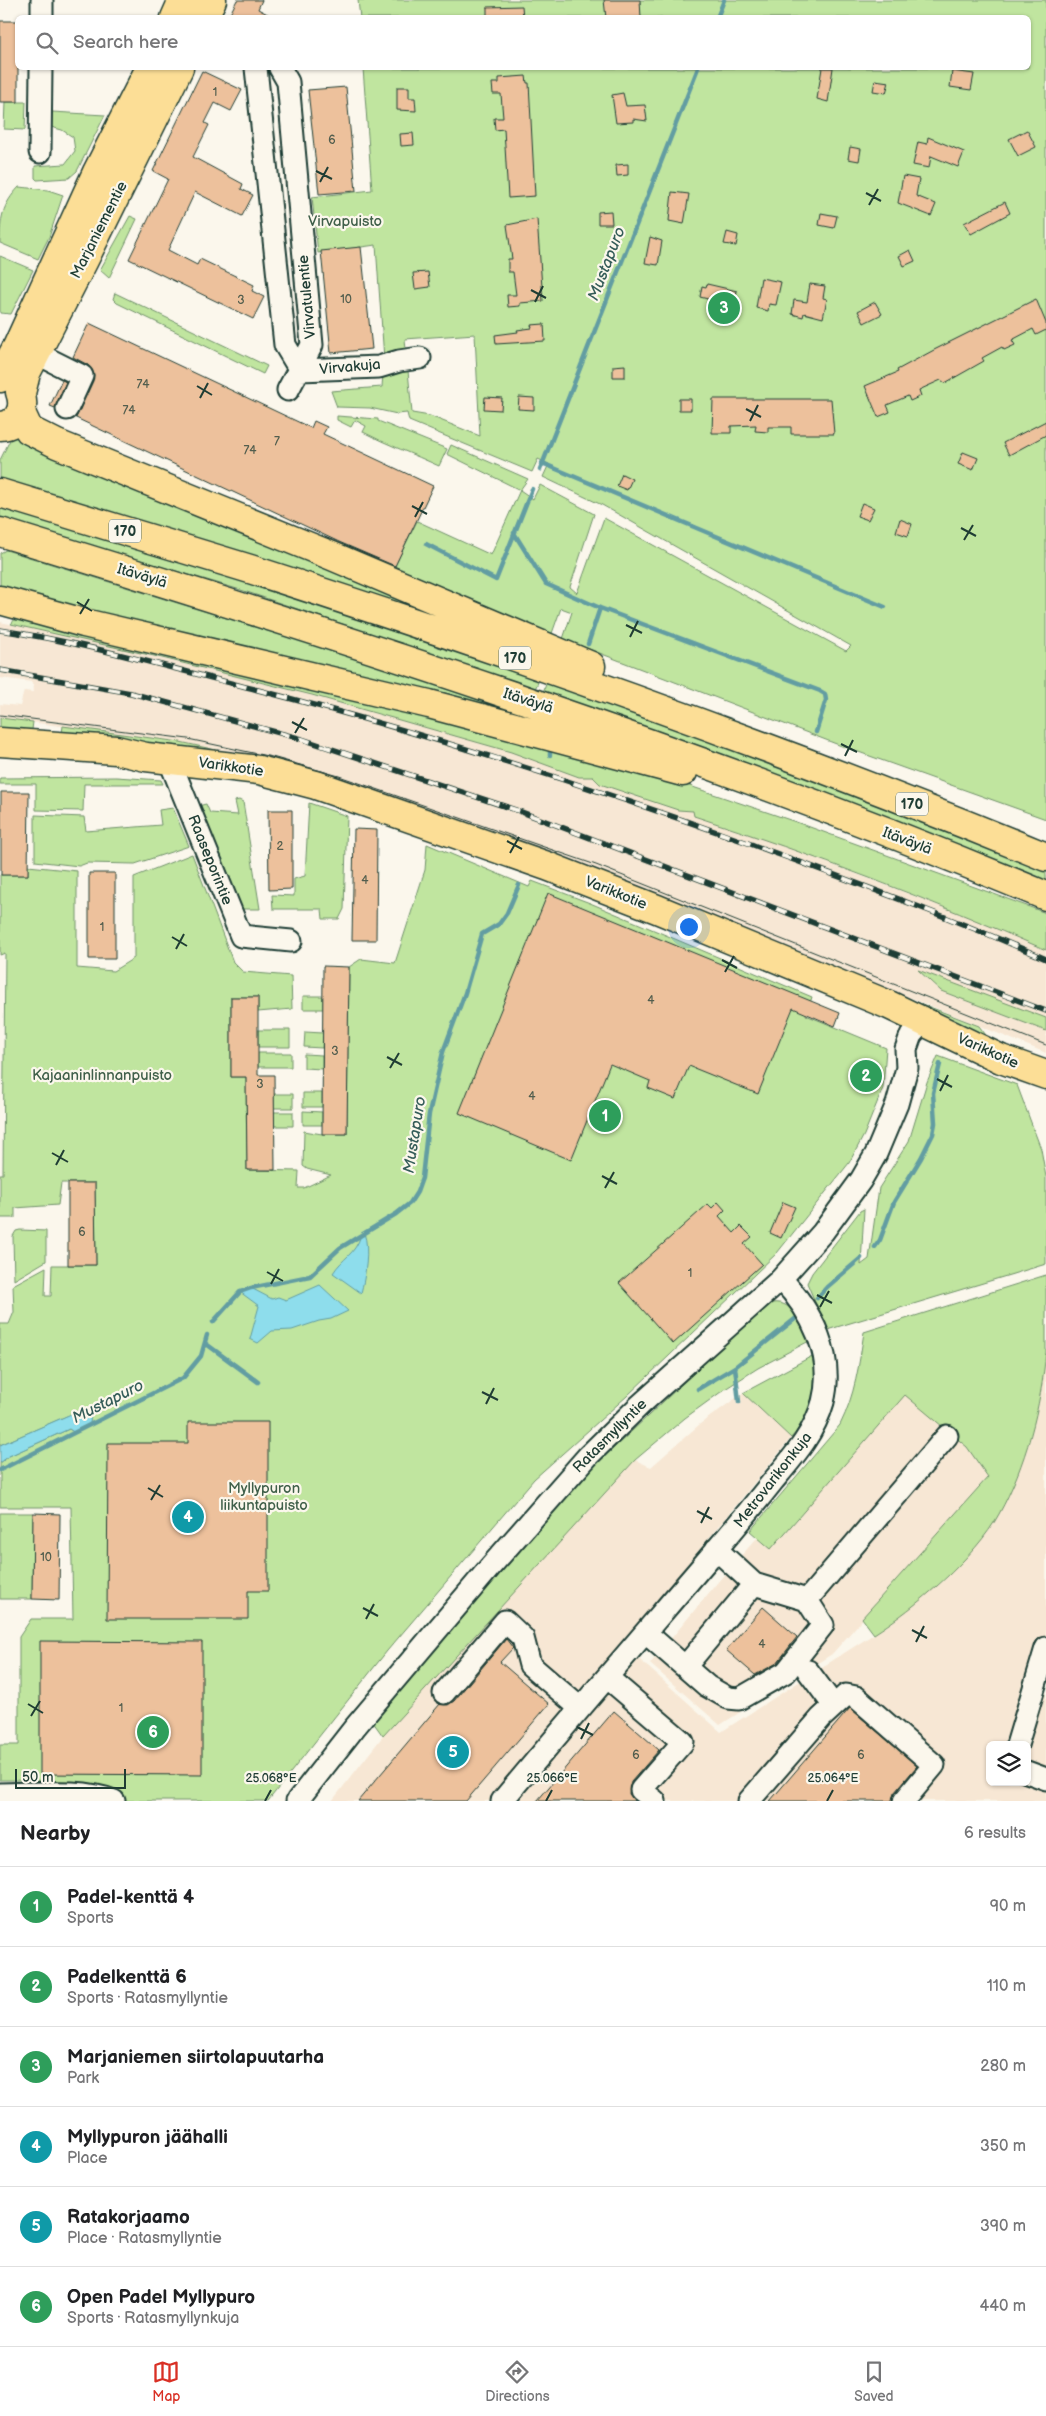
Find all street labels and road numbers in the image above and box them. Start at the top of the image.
street label: Marjaniementie [66,178,132,282]
street label: Virvatulentie [294,254,320,340]
street label: Virvakuja [319,355,381,379]
road number: 170 [109,520,141,542]
street label: Itäväylä [115,559,169,593]
road number: 170 [499,646,531,670]
street label: Itäväylä [501,684,555,718]
street label: Varikkotie [197,753,265,781]
road number: 170 [896,792,928,816]
street label: Raaseporintie [183,812,237,908]
street label: Itäväylä [880,823,934,859]
street label: Varikkotie [582,872,650,914]
street label: Varikkotie [954,1029,1022,1073]
street label: Ratasmyllyntie [569,1395,651,1477]
street label: Metrovarikonkuja [730,1428,816,1532]

